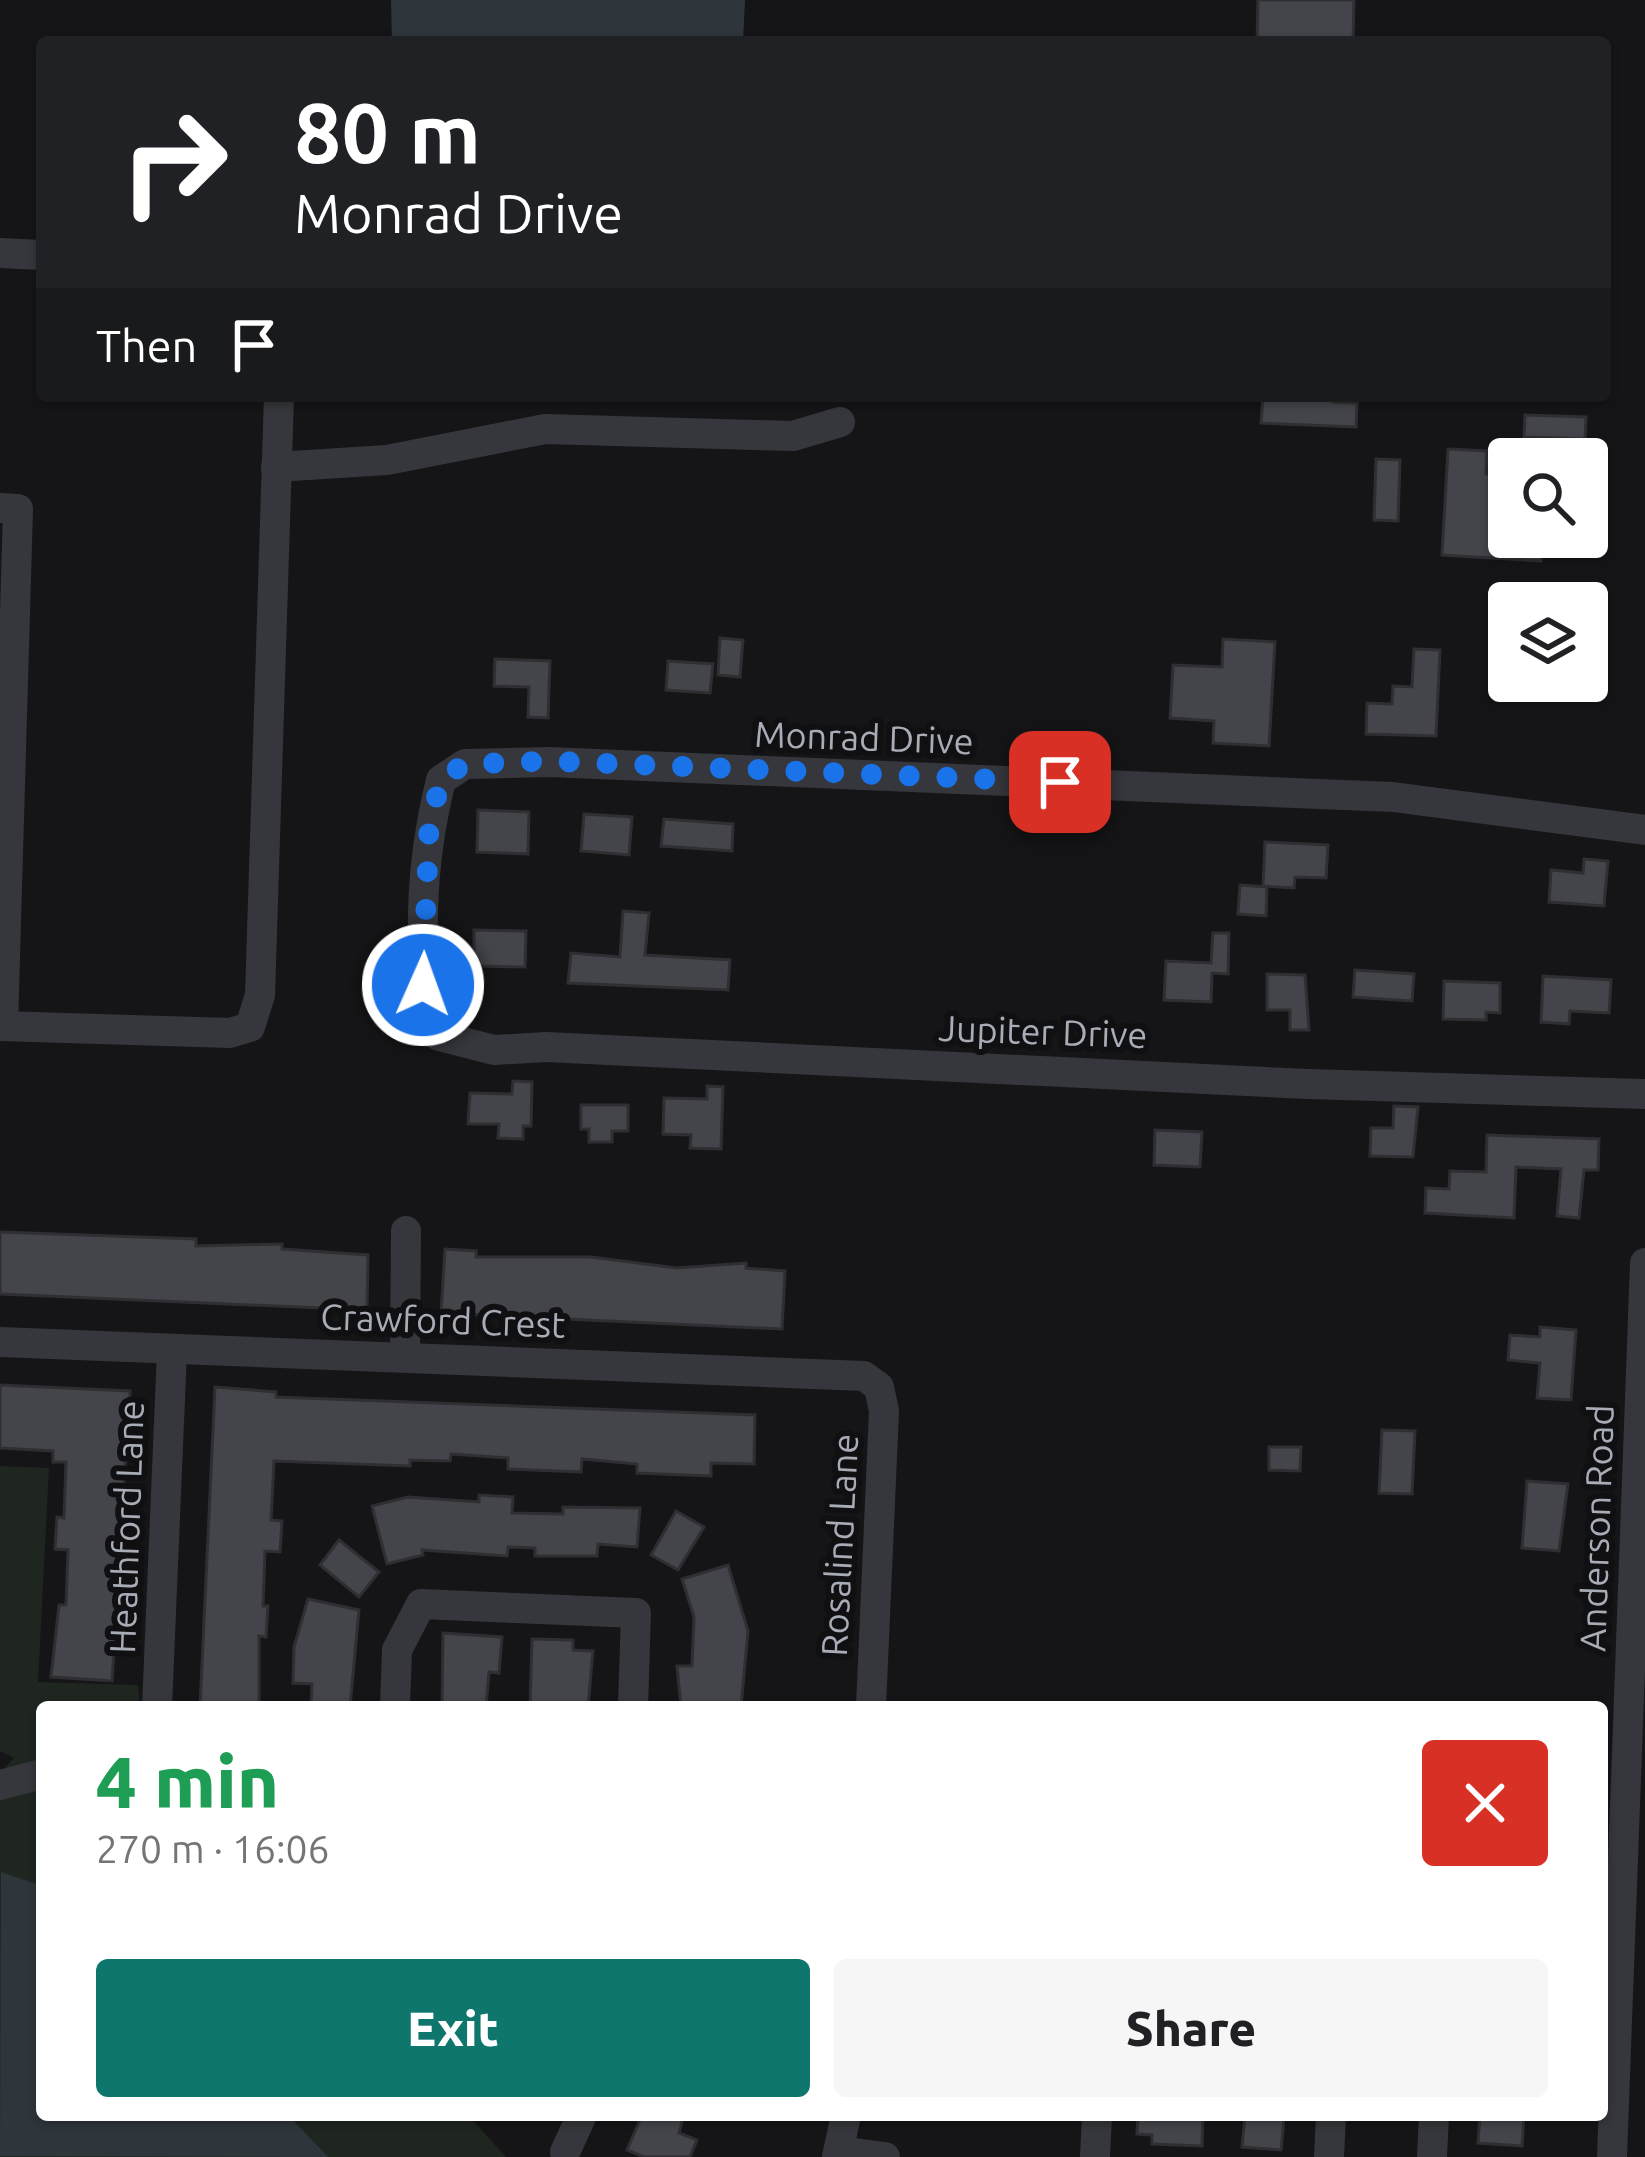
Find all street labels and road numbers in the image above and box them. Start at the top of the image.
street label: Monrad Drive [754,713,974,761]
street label: Jupiter Drive [938,1007,1148,1055]
street label: Crawford Crest [320,1295,566,1345]
street label: Heathford Lane [101,1400,151,1654]
street label: Anderson Road [1571,1404,1621,1652]
street label: Rosalind Lane [813,1433,865,1657]

